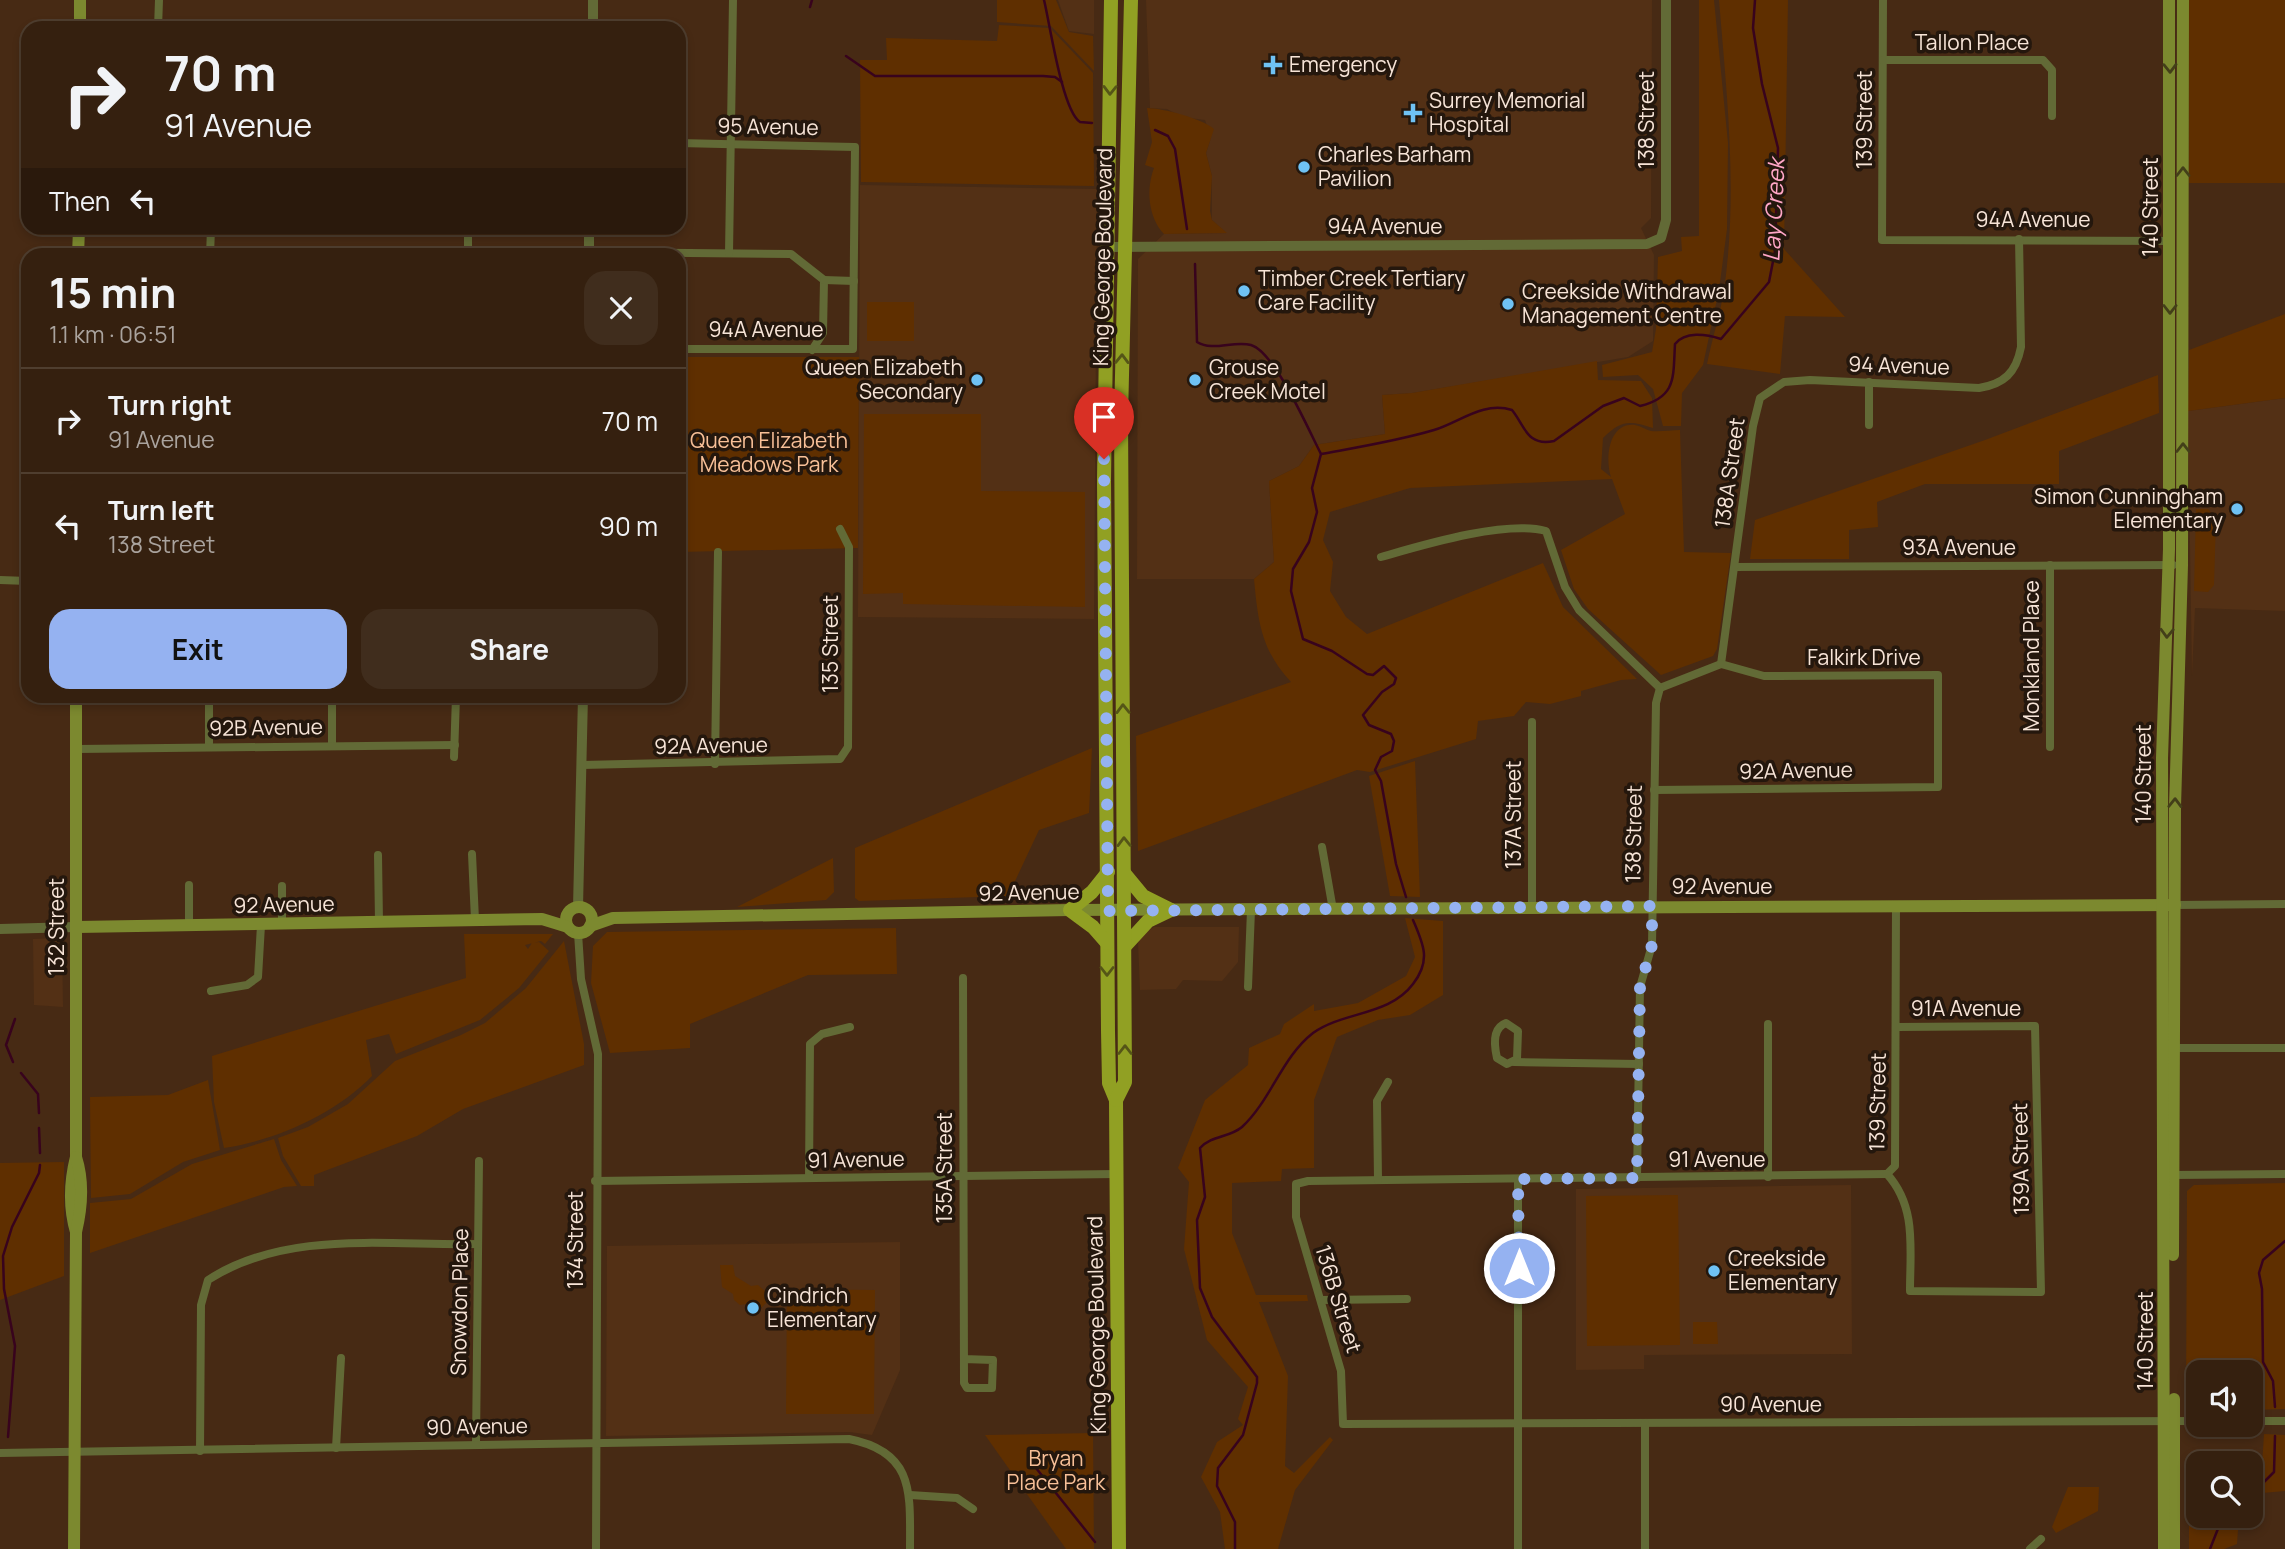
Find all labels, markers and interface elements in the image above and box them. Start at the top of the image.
street label: Tallon Place [1915,28,2029,56]
text: 70 m [164,39,276,106]
icon: right [49,49,140,140]
place label: Emergency [1289,50,1397,78]
marker: Emergency [1263,55,1283,75]
one-way arrow [2162,63,2178,74]
street label: 138 Street [1632,71,1660,169]
street label: 139 Street [1850,71,1878,169]
one-way arrow [1102,85,1117,96]
place label: Surrey Memorial Hospital [1429,86,1586,138]
text: 91 Avenue [164,103,312,147]
marker: Surrey Memorial Hospital [1403,103,1423,123]
street label: 95 Avenue [717,111,819,141]
place label: Charles Barham Pavilion [1318,140,1471,192]
street label: King George Boulevard [1086,148,1118,366]
water label: Lay Creek [1754,154,1792,262]
street label: 140 Street [2136,157,2164,257]
marker: Charles Barham Pavilion [1296,159,1312,175]
one-way arrow [2176,166,2191,177]
icon: left [124,182,162,220]
text: Then [49,183,110,219]
street label: 94A Avenue [1975,205,2091,233]
street label: 94A Avenue [1327,212,1443,240]
text: 15 min [49,263,176,321]
place label: Timber Creek Tertiary Care Facility [1258,264,1465,316]
button: close [584,271,658,345]
place label: Creekside Withdrawal Management Centre [1522,277,1732,329]
marker: Timber Creek Tertiary Care Facility [1236,283,1252,299]
marker: Creekside Withdrawal Management Centre [1500,296,1516,312]
one-way arrow [2162,304,2178,315]
street label: 94A Avenue [708,315,824,343]
text: 1.1 km · 06:51 [49,318,176,350]
street label: 94 Avenue [1848,349,1950,381]
place label: Queen Elizabeth Secondary [805,353,963,405]
one-way arrow [1114,353,1130,364]
place label: Grouse Creek Motel [1209,353,1326,405]
marker: Queen Elizabeth Secondary [969,372,985,388]
marker: Grouse Creek Motel [1187,372,1203,388]
text: Turn right [108,387,232,423]
pin [1074,387,1134,459]
icon: arrive [1085,398,1123,436]
icon: right [49,402,87,440]
text: 70 m [602,403,658,439]
street label: 138A Street [1707,416,1751,530]
text: 91 Avenue [108,423,215,455]
park label: Queen Elizabeth Meadows Park [690,426,848,478]
one-way arrow [2175,442,2191,453]
place label: Simon Cunningham Elementary [2034,482,2223,534]
text: Turn left [108,492,215,528]
marker: Simon Cunningham Elementary [2229,501,2245,517]
icon: left [49,507,87,545]
text: 90 m [599,508,658,544]
text: 138 Street [108,528,215,560]
street label: 93A Avenue [1902,533,2016,561]
street label: Monkland Place [2017,580,2045,732]
street label: 135 Street [816,595,844,693]
button: Exit [49,609,347,689]
button: Share [361,609,658,689]
one-way arrow [2159,628,2174,639]
street label: Falkirk Drive [1807,643,1921,671]
one-way arrow [1115,703,1130,714]
street label: 92B Avenue [209,712,323,742]
street label: 140 Street [2129,724,2157,824]
street label: 92A Avenue [654,730,768,760]
street label: 92A Avenue [1739,755,1853,785]
street label: 137A Street [1499,761,1527,869]
street label: 138 Street [1618,785,1648,883]
one-way arrow [2168,798,2183,809]
one-way arrow [1116,836,1132,847]
street label: 92 Avenue [1671,872,1773,900]
street label: 92 Avenue [978,877,1080,907]
street label: 132 Street [42,878,70,976]
street label: 92 Avenue [233,889,335,919]
one-way arrow [1099,966,1115,977]
street label: 91A Avenue [1911,994,2021,1022]
one-way arrow [1117,1044,1133,1055]
street label: 139 Street [1862,1052,1892,1152]
street label: 139A Street [2005,1103,2035,1215]
street label: 135A Street [930,1112,958,1224]
street label: 91 Avenue [807,1144,905,1174]
street label: 91 Avenue [1668,1145,1766,1173]
street label: 134 Street [561,1191,589,1289]
street label: King George Boulevard [1080,1216,1112,1434]
street label: Snowdon Place [444,1228,474,1376]
position arrow [1482,1231,1556,1305]
street label: 136B Street [1309,1241,1369,1356]
place label: Creekside Elementary [1728,1244,1838,1296]
marker: Creekside Elementary [1706,1263,1722,1279]
place label: Cindrich Elementary [767,1281,877,1333]
street label: 140 Street [2131,1291,2159,1391]
marker: Cindrich Elementary [745,1300,761,1316]
map controls [2186,1360,2263,1528]
button: sound [2186,1360,2263,1437]
street label: 90 Avenue [1720,1390,1822,1418]
street label: 90 Avenue [426,1411,528,1441]
park label: Bryan Place Park [1007,1444,1106,1496]
button: search [2186,1451,2263,1528]

